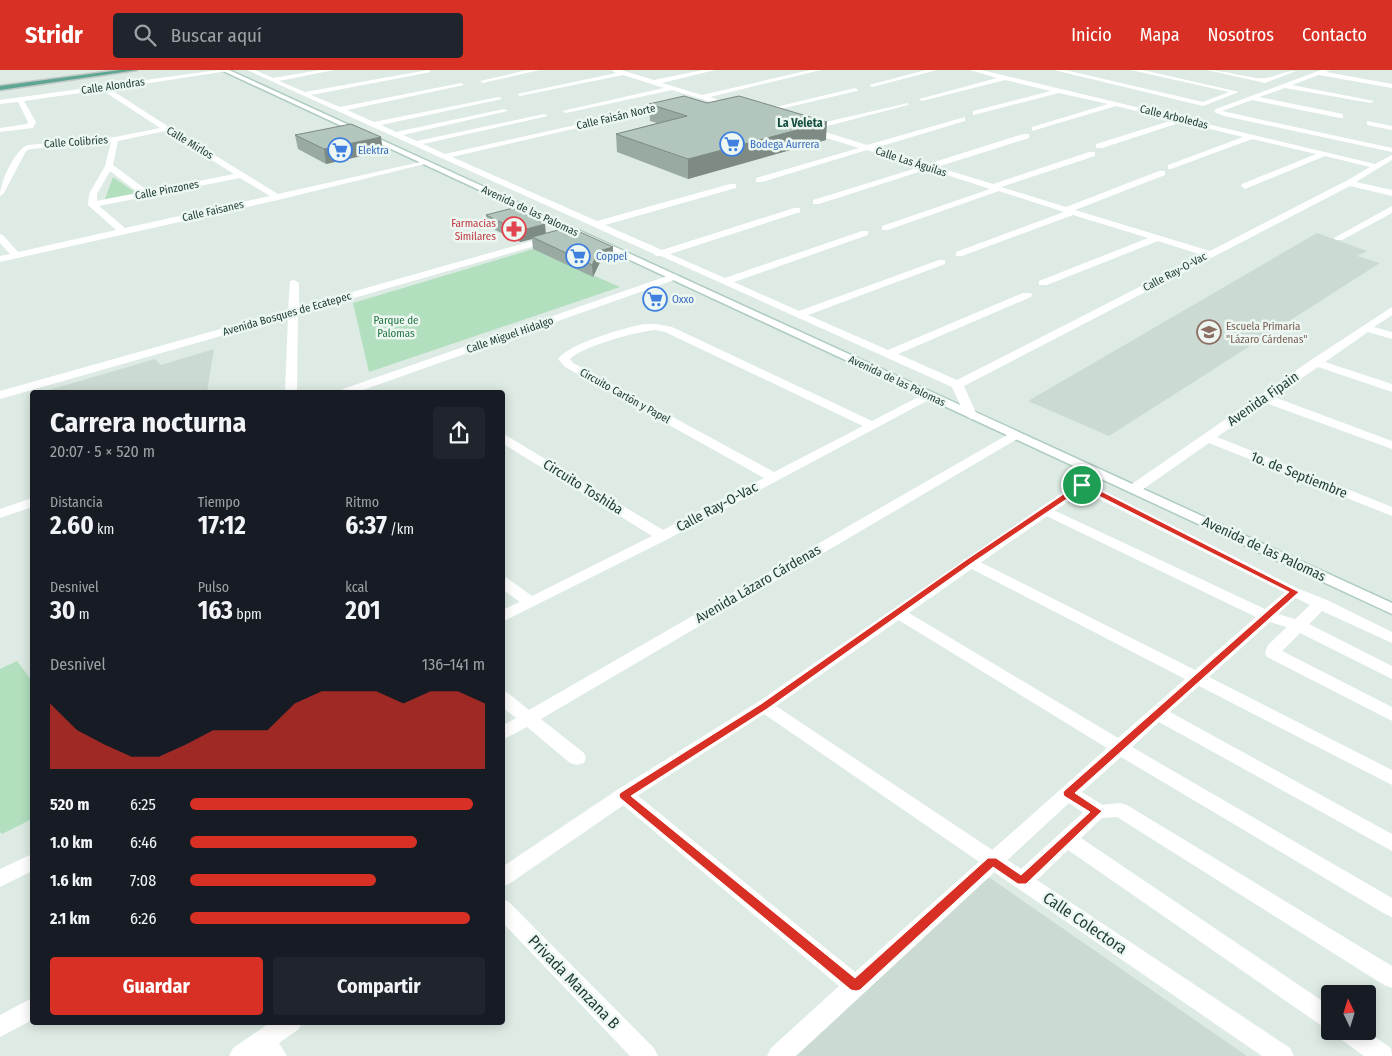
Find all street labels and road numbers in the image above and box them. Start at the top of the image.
street label: Calle Alondras [80,75,146,97]
street label: Calle Faisán Norte [575,102,657,132]
street label: Calle Arboledas [1138,102,1210,132]
street label: Calle Mirlos [164,124,216,162]
street label: Calle Colibríes [44,133,109,151]
street label: Calle Las Águilas [874,143,949,180]
street label: Calle Pinzones [134,177,200,203]
street label: Avenida de las Palomas [479,183,581,239]
street label: Calle Faisanes [181,198,245,224]
street label: Calle Ray-O-Vac [1141,250,1209,294]
street label: Avenida Bosques de Ecatepec [221,289,353,339]
street label: Calle Miguel Hidalgo [465,314,555,356]
street label: Avenida de las Palomas [846,353,948,409]
street label: Circuito Cartón y Papel [578,366,673,426]
street label: Avenida Fipain [1224,368,1302,430]
street label: 1o. de Septiembre [1248,448,1350,502]
street label: Circuito Toshiba [540,456,626,518]
street label: Calle Ray-O-Vac [673,478,761,536]
street label: Avenida de las Palomas [1200,513,1328,585]
street label: Avenida Lázaro Cárdenas [692,541,824,627]
street label: Calle Colectora [1039,888,1131,958]
street label: Privada Manzana B [524,931,624,1033]

